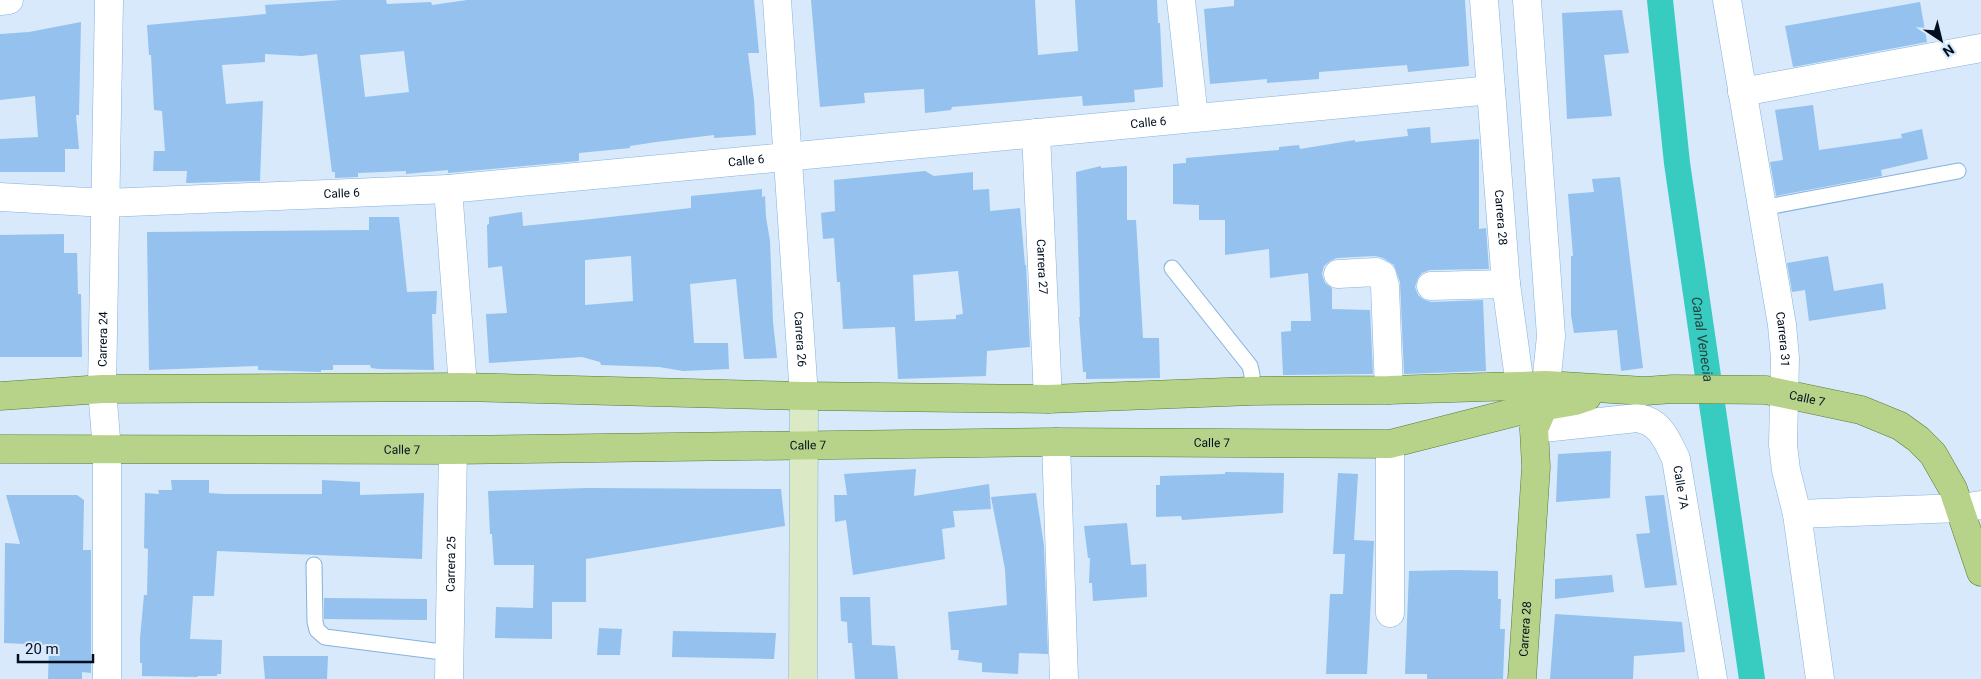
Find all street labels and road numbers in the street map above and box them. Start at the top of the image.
street label: Calle 6 [1130,114,1167,131]
street label: Calle 6 [727,152,765,169]
street label: Calle 6 [323,186,360,201]
street label: Carrera 28 [1492,189,1510,246]
street label: Carrera 27 [1034,239,1050,295]
street label: Carrera 24 [95,311,110,367]
street label: Carrera 26 [791,311,809,368]
street label: Carrera 31 [1773,311,1792,367]
street label: Calle 7 [1788,388,1827,409]
street label: Calle 7 [1194,436,1230,450]
street label: Calle 7 [790,438,826,453]
street label: Calle 7 [384,443,420,457]
street label: Calle 7A [1670,465,1691,511]
street label: Carrera 25 [444,536,458,592]
street label: Carrera 28 [1516,601,1534,657]

